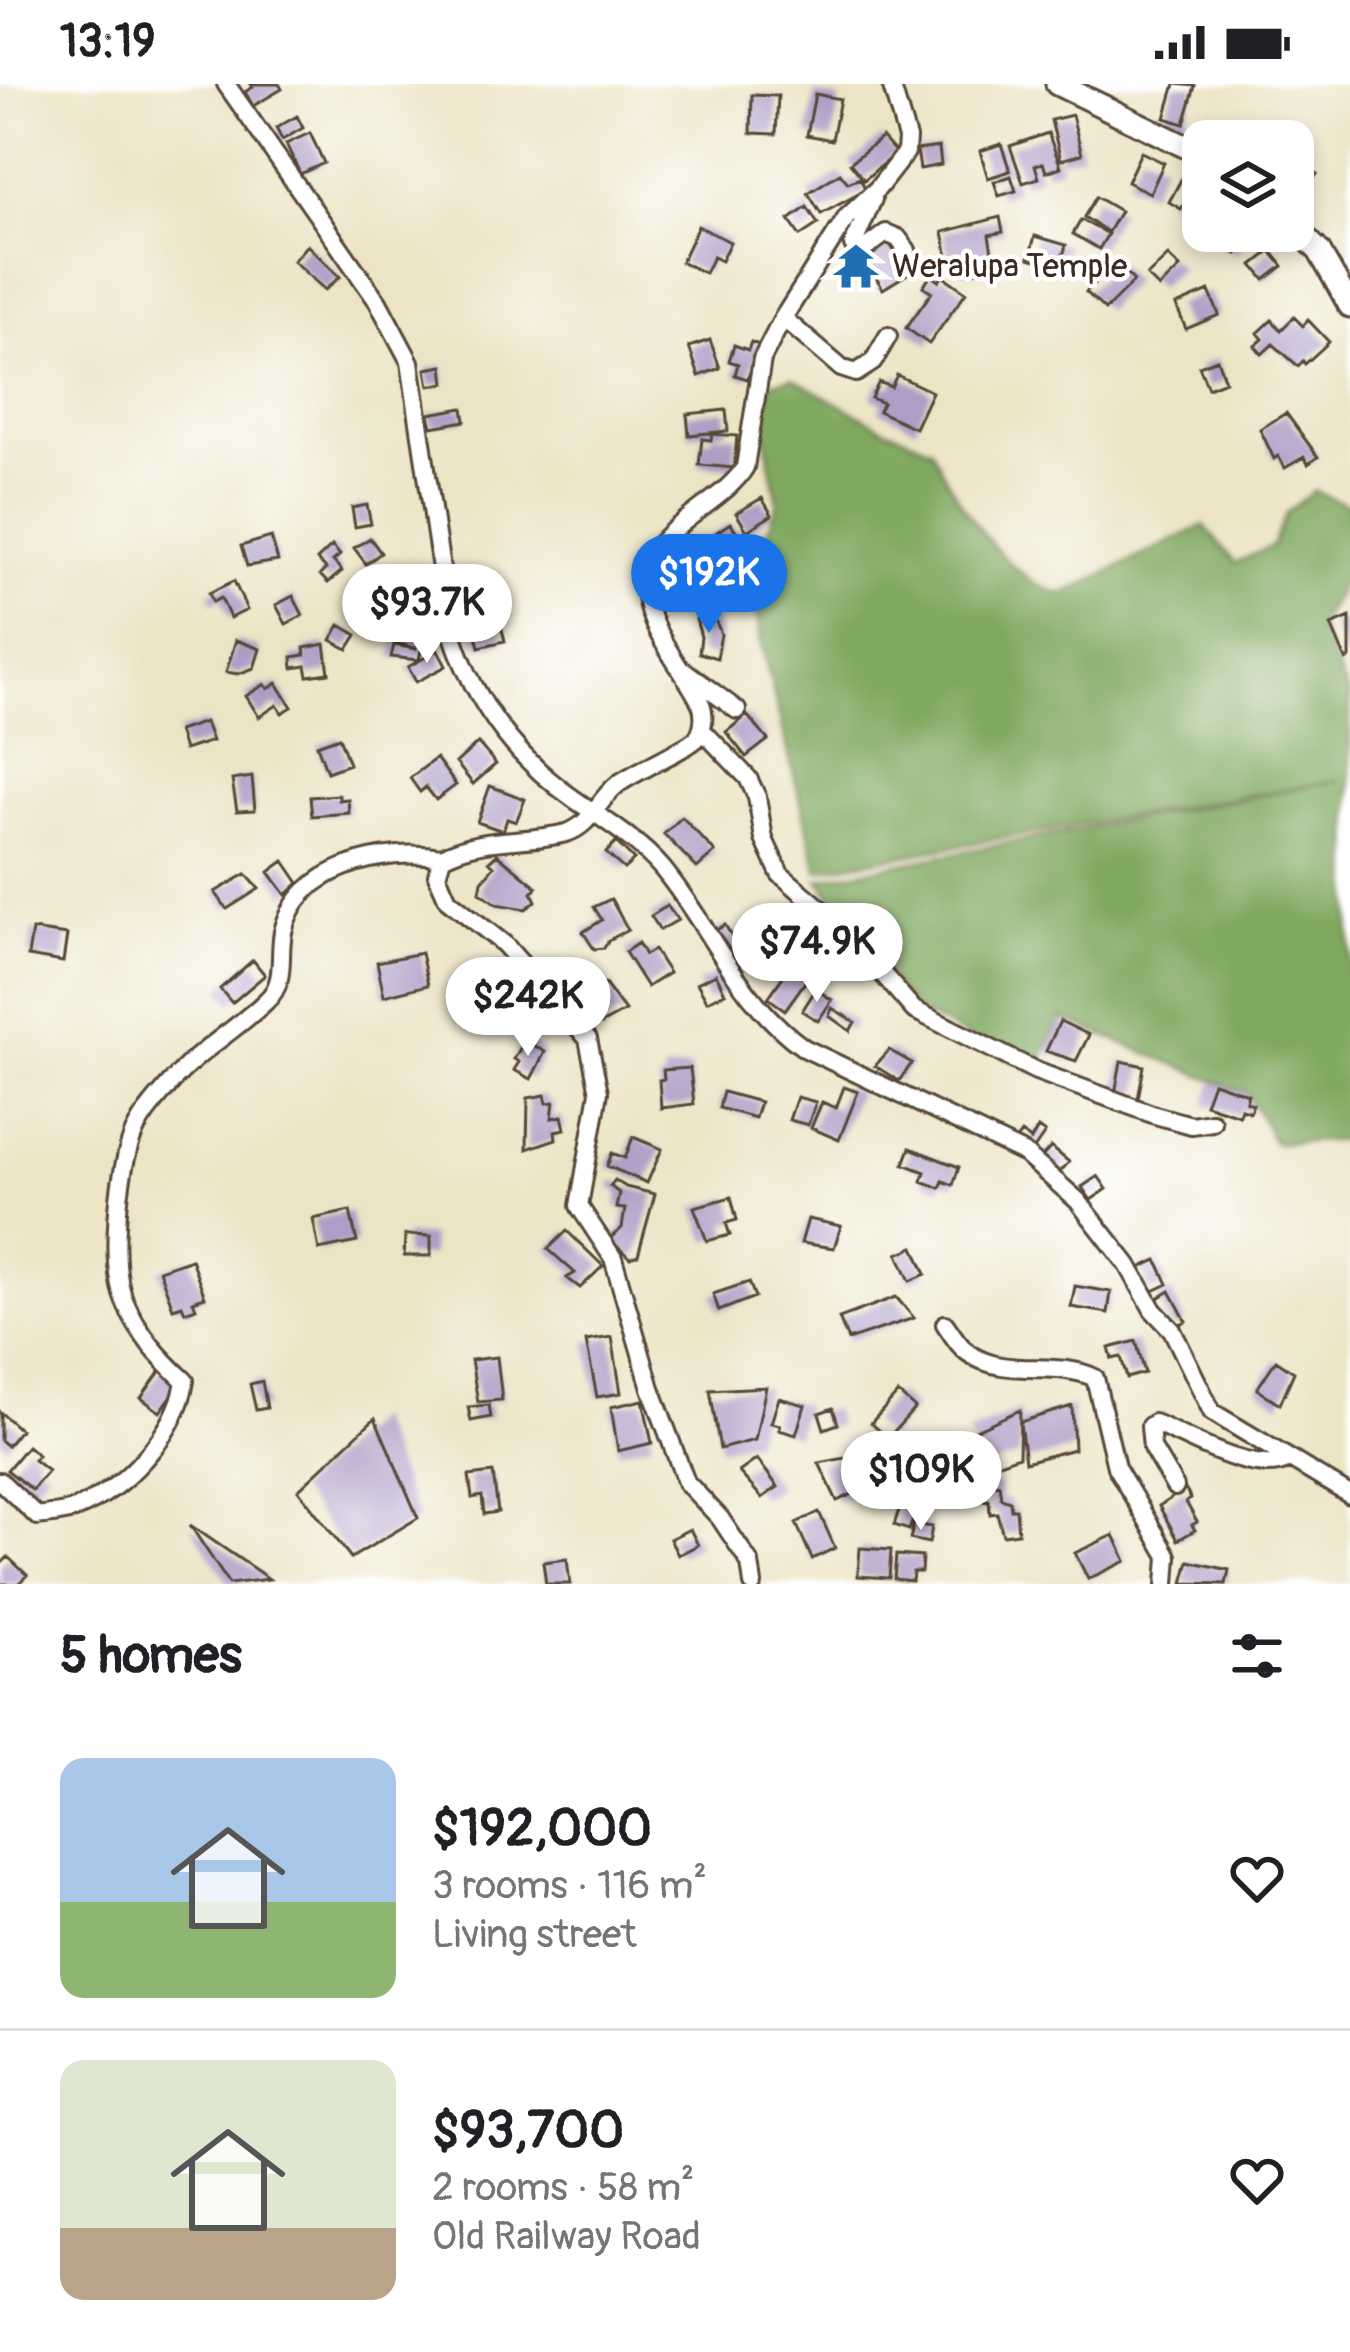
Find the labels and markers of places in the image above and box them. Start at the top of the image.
temple icon: Weralupa Temple [831,241,881,291]
place label: Weralupa Temple [892,246,1127,287]
pin: $192K [625,534,793,636]
pin: $93.7K [329,564,525,666]
pin: $74.9K [719,903,915,1005]
pin: $242K [444,957,612,1059]
pin: $109K [837,1431,1005,1533]

